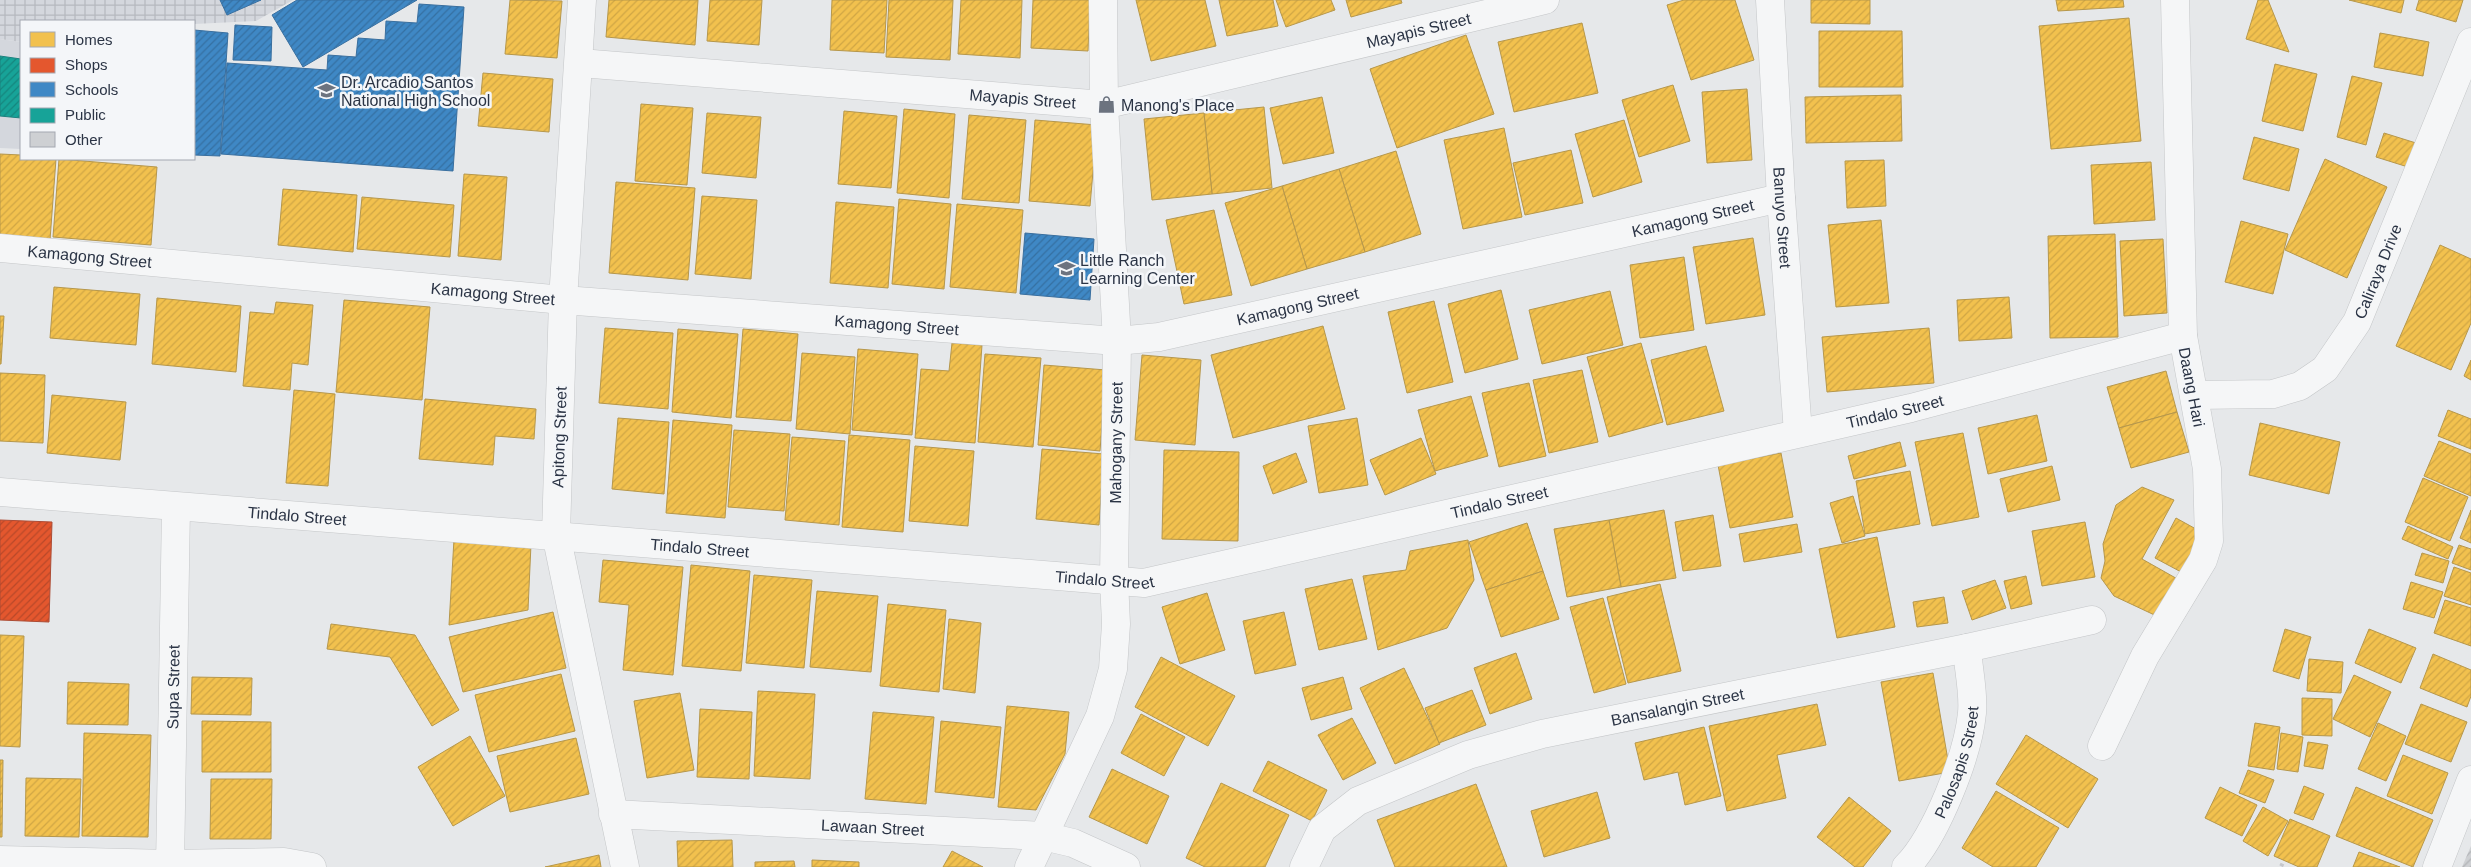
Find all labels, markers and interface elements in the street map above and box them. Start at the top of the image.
street label: Mayapis Street [1365,10,1473,51]
legend [20,20,195,160]
text: Homes [65,31,113,48]
text: Shops [65,56,108,73]
place label: Dr. Arcadio Santos National High School [341,74,490,109]
text: Schools [65,81,118,98]
school or university icon: Dr. Arcadio Santos National High School [317,81,337,101]
street label: Mayapis Street [969,86,1077,112]
shop icon: Manong's Place [1097,95,1117,115]
place label: Manong's Place [1121,97,1234,114]
text: Public [65,106,106,123]
text: Other [65,131,103,148]
street label: Banuyo Street [1770,167,1794,269]
street label: Kamagong Street [1630,196,1756,240]
street label: Caliraya Drive [2351,222,2405,321]
street label: Kamagong Street [27,243,153,271]
place label: Little Ranch Learning Center [1080,252,1195,287]
school or university icon: Little Ranch Learning Center [1056,259,1076,279]
street label: Kamagong Street [430,280,556,308]
street label: Kamagong Street [1235,285,1361,328]
street label: Kamagong Street [834,312,960,338]
street label: Daang Hari [2175,346,2208,428]
street label: Mahogany Street [1107,381,1125,504]
street label: Apitong Street [549,386,570,488]
street label: Tindalo Street [1845,392,1946,431]
street label: Tindalo Street [1449,483,1550,522]
street label: Tindalo Street [247,504,348,529]
street label: Tindalo Street [650,536,750,561]
street label: Tindalo Street [1054,568,1156,593]
street label: Supa Street [164,644,183,729]
street label: Bansalangin Street [1610,685,1746,729]
street label: Palosapis Street [1931,705,1981,821]
street label: Lawaan Street [821,817,925,839]

